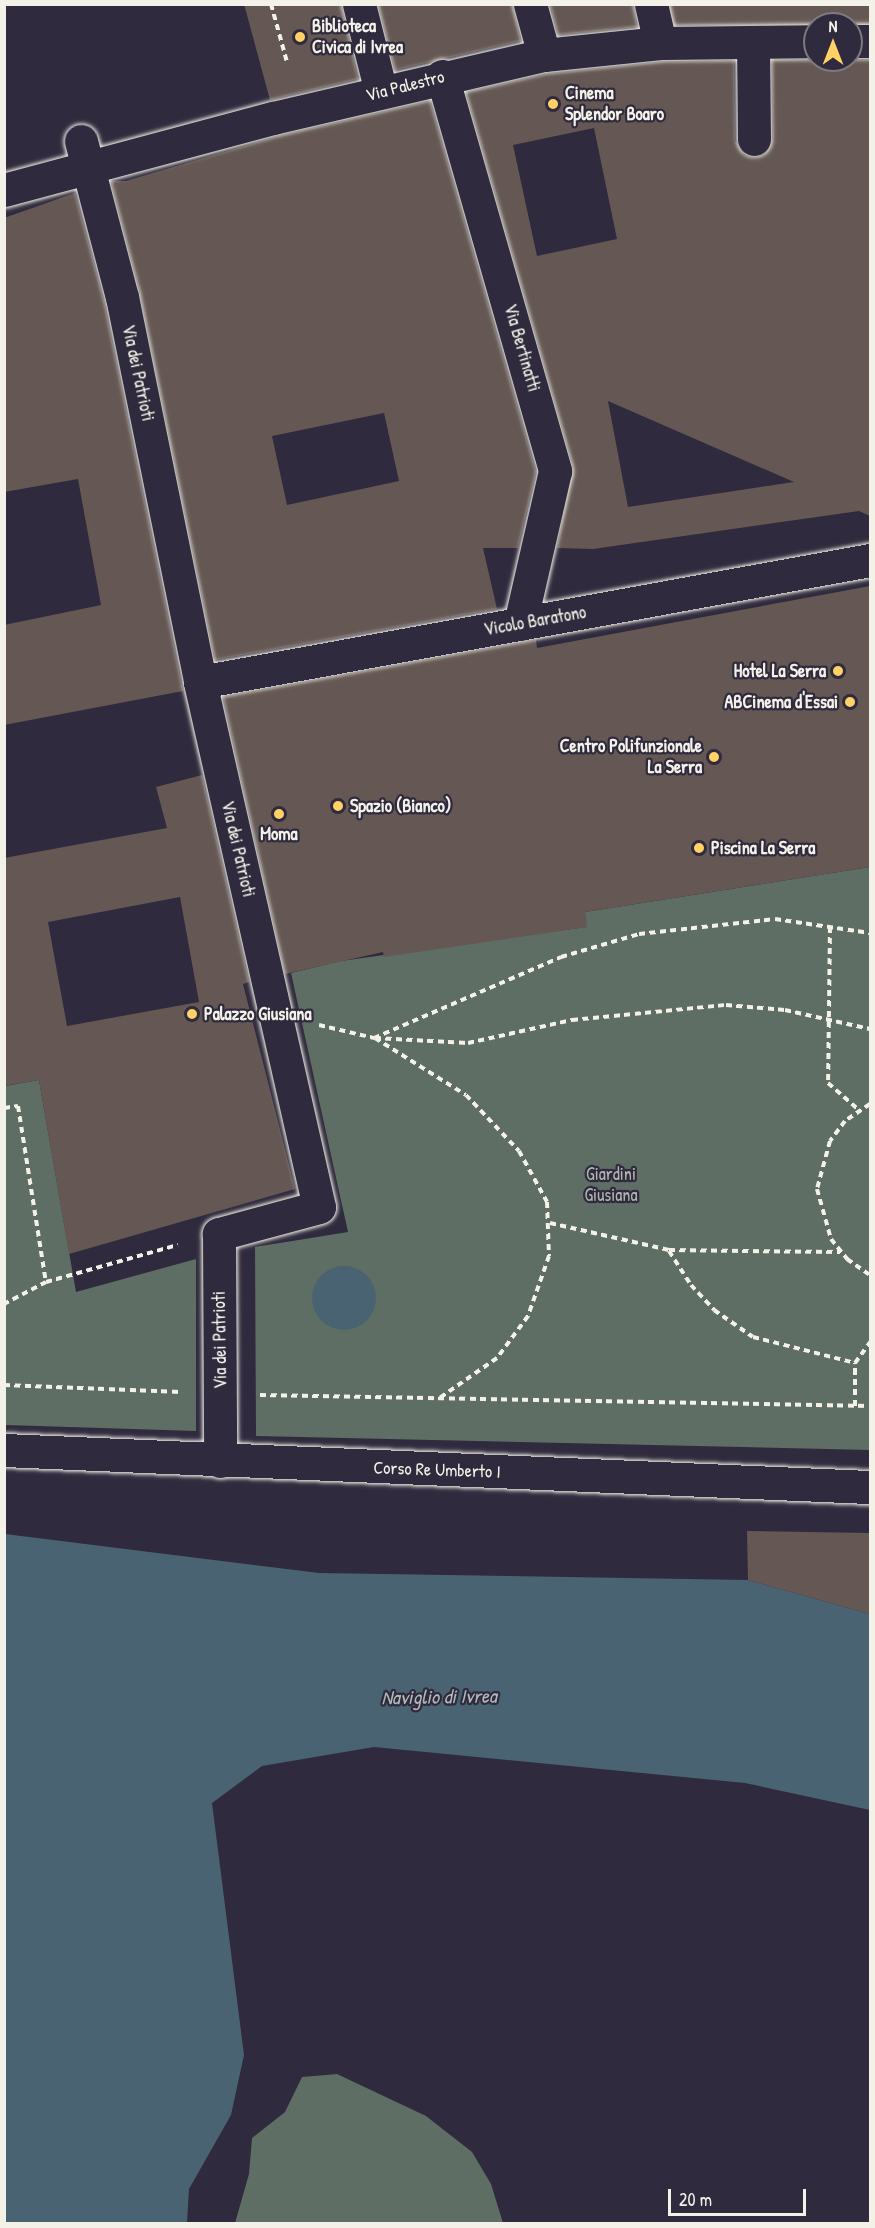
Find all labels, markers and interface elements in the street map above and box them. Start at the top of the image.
north arrow [803,12,863,72]
text: N [829,15,837,37]
place label: Biblioteca Civica di Ivrea [312,16,403,58]
marker: Biblioteca Civica di Ivrea [293,30,307,44]
street label: Via Palestro [363,66,447,106]
place label: Cinema Splendor Boaro [565,83,664,125]
marker: Cinema Splendor Boaro [546,97,560,111]
street label: Via Bertinatti [499,302,545,394]
street label: Via dei Patrioti [117,323,159,423]
street label: Vicolo Baratono [482,601,588,641]
place label: Hotel La Serra [734,660,826,682]
marker: Hotel La Serra [831,664,845,678]
place label: ABCinema d'Essai [725,691,838,713]
marker: ABCinema d'Essai [843,695,857,709]
place label: Centro Polifunzionale La Serra [560,736,702,778]
marker: Centro Polifunzionale La Serra [707,750,721,764]
place label: Spazio (Bianco) [350,795,451,817]
street label: Via dei Patrioti [216,799,260,899]
marker: Spazio (Bianco) [331,799,345,813]
marker: Moma [272,807,286,821]
place label: Moma [260,823,298,845]
place label: Piscina La Serra [711,837,815,859]
marker: Piscina La Serra [692,841,706,855]
place label: Palazzo Giusiana [204,1003,311,1025]
marker: Palazzo Giusiana [185,1007,199,1021]
park label: Giardini Giusiana [584,1164,638,1206]
street label: Via dei Patrioti [208,1291,232,1389]
street label: Corso Re Umberto I [373,1457,501,1483]
water label: Naviglio di Ivrea [381,1683,497,1709]
scale bar [671,2177,809,2215]
text: 20 m [679,2187,712,2212]

